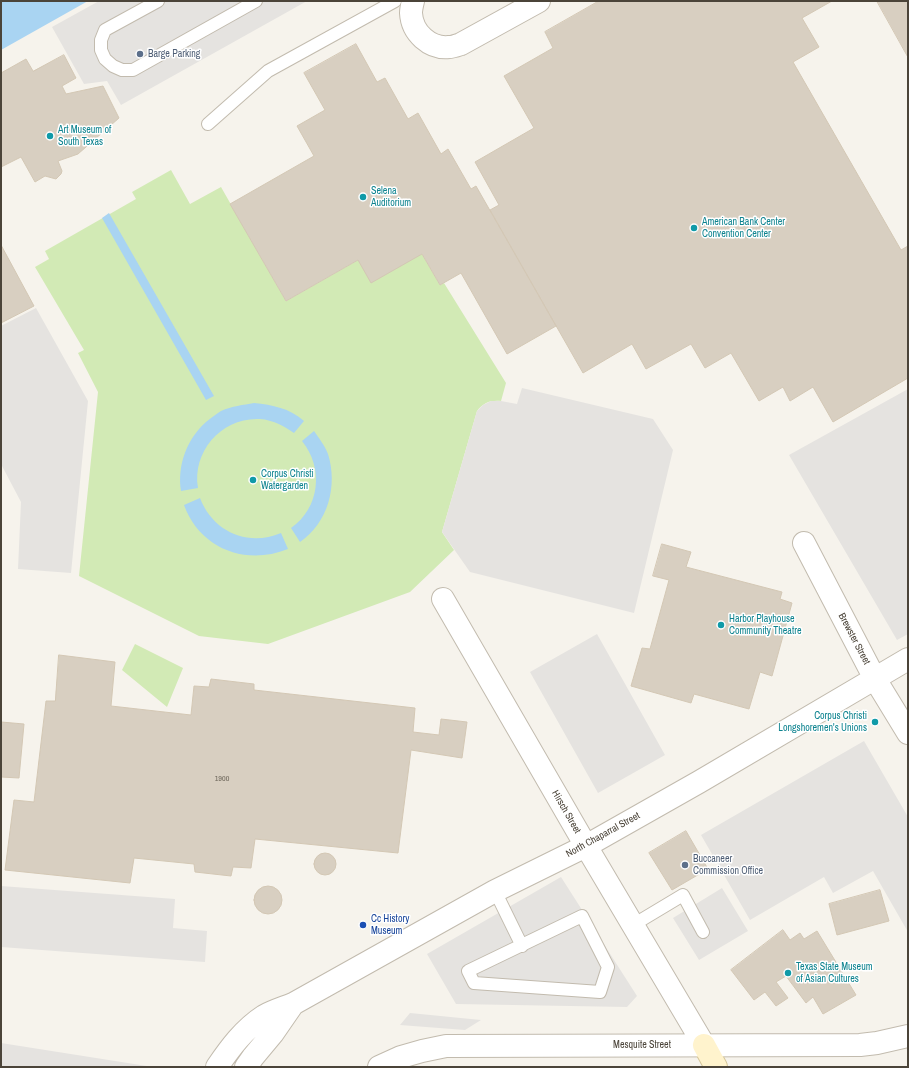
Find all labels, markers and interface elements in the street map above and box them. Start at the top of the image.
place label: Barge Parking [148,48,200,60]
marker: Barge Parking [135,49,145,59]
place label: Art Museum of South Texas [58,124,111,148]
marker: Art Museum of South Texas [45,131,55,141]
place label: Selena Auditorium [371,185,411,208]
marker: Selena Auditorium [358,192,368,202]
place label: American Bank Center Convention Center [702,216,785,240]
marker: American Bank Center Convention Center [689,223,699,233]
place label: Corpus Christi Watergarden [261,468,314,492]
marker: Corpus Christi Watergarden [248,475,258,485]
street label: Brewster Street [835,611,873,667]
place label: Harbor Playhouse Community Theatre [729,613,801,636]
marker: Harbor Playhouse Community Theatre [716,620,726,630]
place label: Corpus Christi Longshoremen's Unions [778,710,867,734]
marker: Corpus Christi Longshoremen's Unions [870,717,880,727]
house number: 1900 [215,774,229,784]
street label: Hirsch Street [549,788,583,836]
street label: North Chaparral Street [564,810,642,860]
place label: Buccaneer Commission Office [693,853,763,876]
marker: Buccaneer Commission Office [680,860,690,870]
place label: Cc History Museum [371,913,409,936]
marker: Cc History Museum [358,920,368,930]
place label: Texas State Museum of Asian Cultures [796,961,873,984]
marker: Texas State Museum of Asian Cultures [783,968,793,978]
street label: Mesquite Street [613,1039,671,1051]

